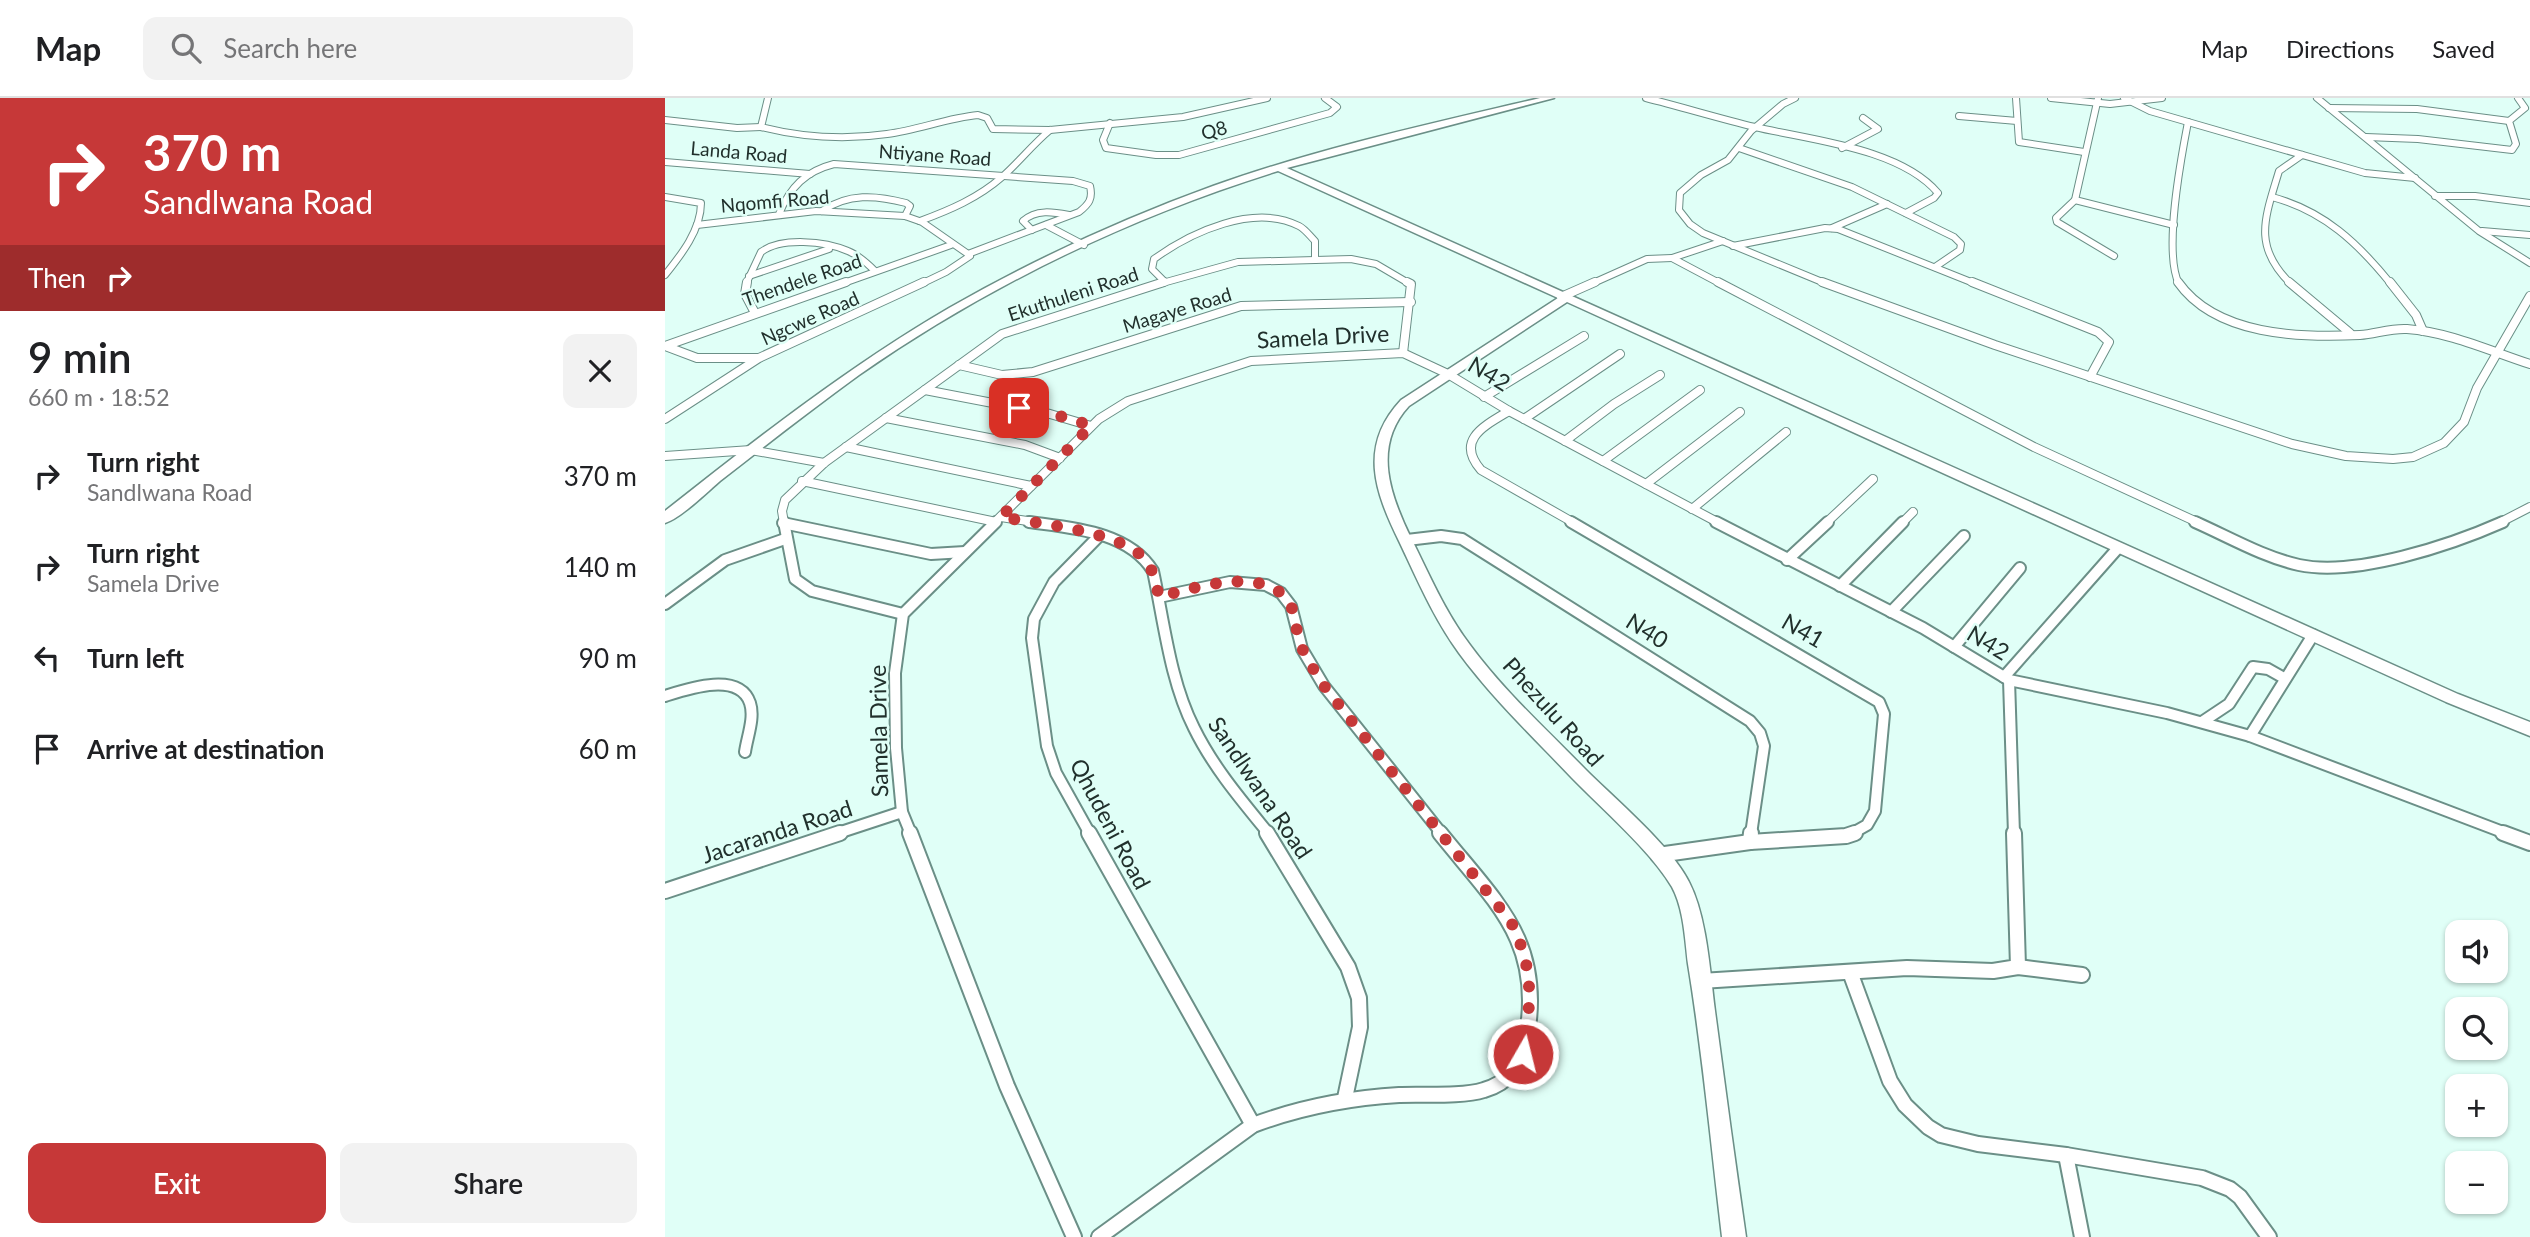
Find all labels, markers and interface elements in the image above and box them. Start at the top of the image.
search box [143,17,633,80]
text: Map [35,28,101,68]
icon: search [167,29,205,67]
text: Search here [223,32,357,64]
text: Map [2201,34,2248,63]
text: Directions [2286,34,2394,63]
text: Saved [2432,34,2495,63]
street label: Q8 [1198,115,1230,144]
text: 370 m [143,123,281,181]
icon: right [28,126,119,217]
street label: Landa Road [690,136,788,167]
street label: Ntiyane Road [878,139,992,170]
text: Sandlwana Road [143,182,373,221]
street label: Nqomfi Road [720,184,830,217]
street label: Thendele Road [739,248,864,311]
icon: right [100,259,138,297]
text: Then [28,262,86,294]
street label: Ekuthuleni Road [1005,262,1141,325]
street label: Magaye Road [1120,282,1234,337]
street label: Ngcwe Road [757,286,862,349]
street label: Samela Drive [1256,319,1390,353]
text: 9 min [28,332,132,382]
button: close [563,334,637,408]
street label: N42 [1463,350,1516,397]
pin [989,378,1049,438]
text: 660 m · 18:52 [28,383,170,411]
icon: arrive [1000,389,1038,427]
text: Turn right [87,446,200,478]
icon: right [28,457,66,495]
text: 370 m [564,460,637,492]
text: Sandlwana Road [87,478,252,506]
text: Turn right [87,537,200,569]
icon: right [28,548,66,586]
text: 140 m [564,551,637,583]
text: Samela Drive [87,569,219,597]
street label: N40 [1621,607,1674,654]
street label: N41 [1777,607,1830,653]
street label: N42 [1962,619,2015,666]
icon: left [28,639,66,677]
text: Turn left [87,642,184,674]
text: 90 m [579,642,637,674]
street label: Phezulu Road [1497,651,1610,772]
street label: Samela Drive [863,665,893,797]
street label: Sandlwana Road [1203,711,1319,864]
icon: arrive [28,730,66,768]
text: Arrive at destination [87,733,324,765]
text: 60 m [579,733,637,765]
street label: Qhudeni Road [1065,753,1157,894]
street label: Jacaranda Road [698,794,856,869]
map controls [2445,920,2508,1214]
button: sound [2445,920,2508,983]
button: search [2445,997,2508,1060]
position arrow [1486,1017,1560,1091]
button: + [2445,1074,2508,1137]
button: Exit [28,1143,326,1223]
button: Share [340,1143,637,1223]
button: − [2445,1151,2508,1214]

